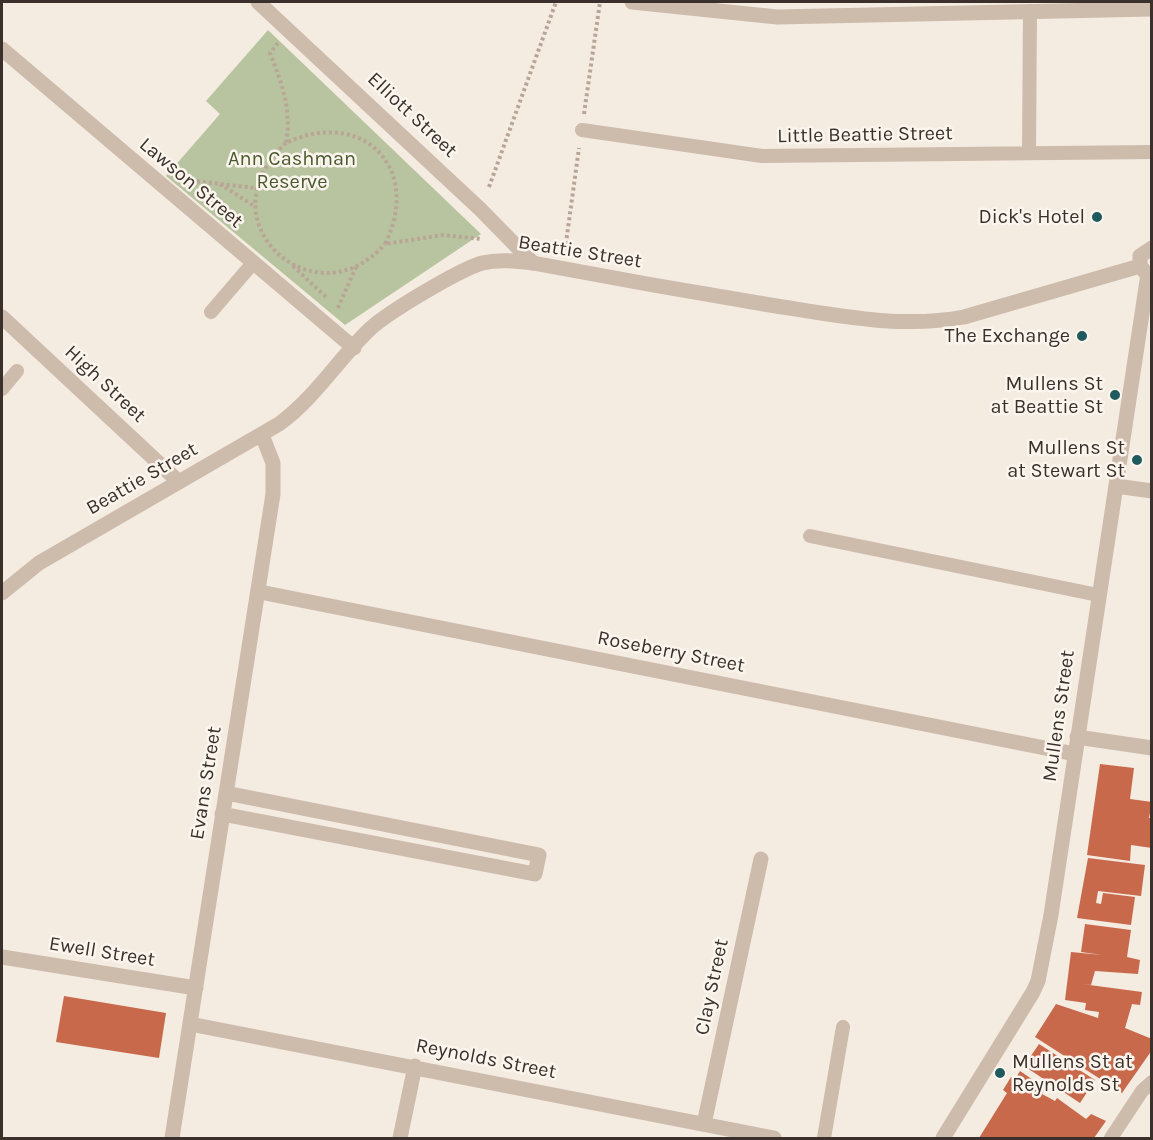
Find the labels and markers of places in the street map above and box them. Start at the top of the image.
place label: Dick's Hotel [979,205,1085,229]
marker: Dick's Hotel [1090,210,1104,224]
place label: The Exchange [944,324,1070,348]
marker: The Exchange [1075,329,1089,343]
place label: Mullens St at Beattie St [990,372,1103,419]
marker: Mullens St at Beattie St [1108,388,1122,402]
place label: Mullens St at Stewart St [1007,436,1125,483]
marker: Mullens St at Stewart St [1130,453,1144,467]
place label: Mullens St at Reynolds St [1012,1050,1133,1097]
marker: Mullens St at Reynolds St [993,1066,1007,1080]

